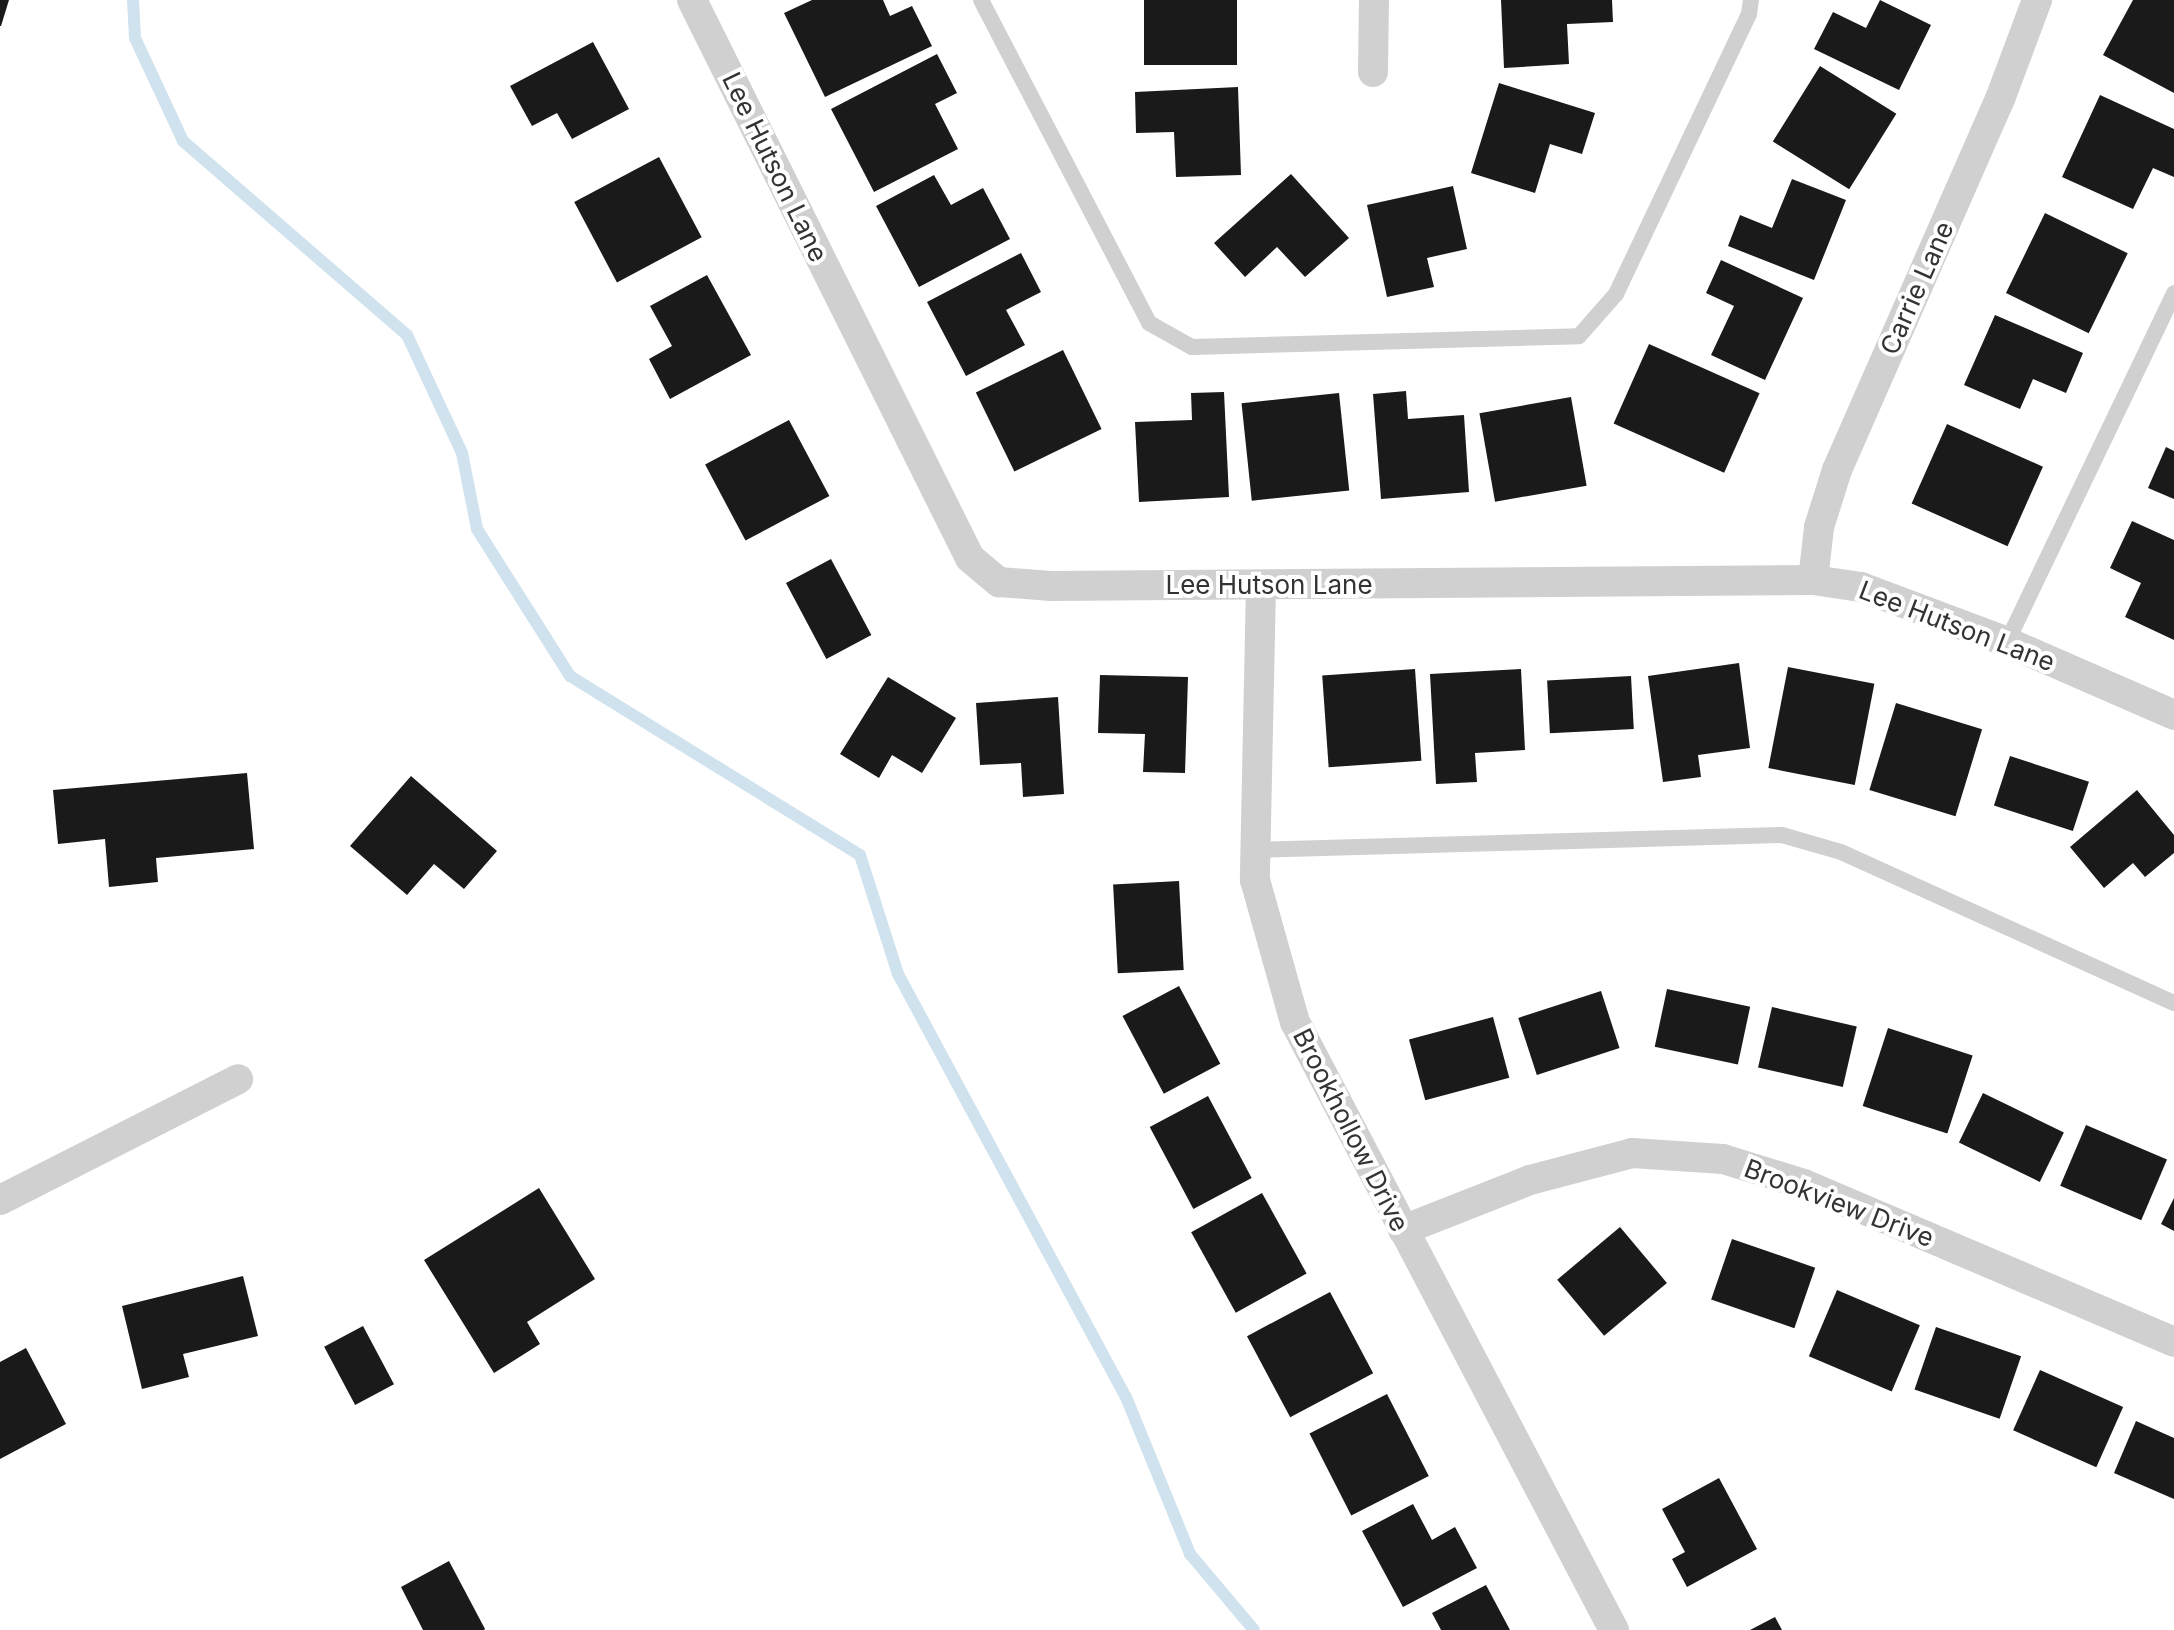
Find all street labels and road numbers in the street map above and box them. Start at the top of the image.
street label: Lee Hutson Lane [716,67,834,267]
street label: Carrie Lane [1874,217,1960,359]
street label: Lee Hutson Lane [1165,569,1373,601]
street label: Lee Hutson Lane [1855,574,2059,678]
street label: Brookhollow Drive [1286,1023,1416,1237]
street label: Brookview Drive [1740,1153,1938,1253]

